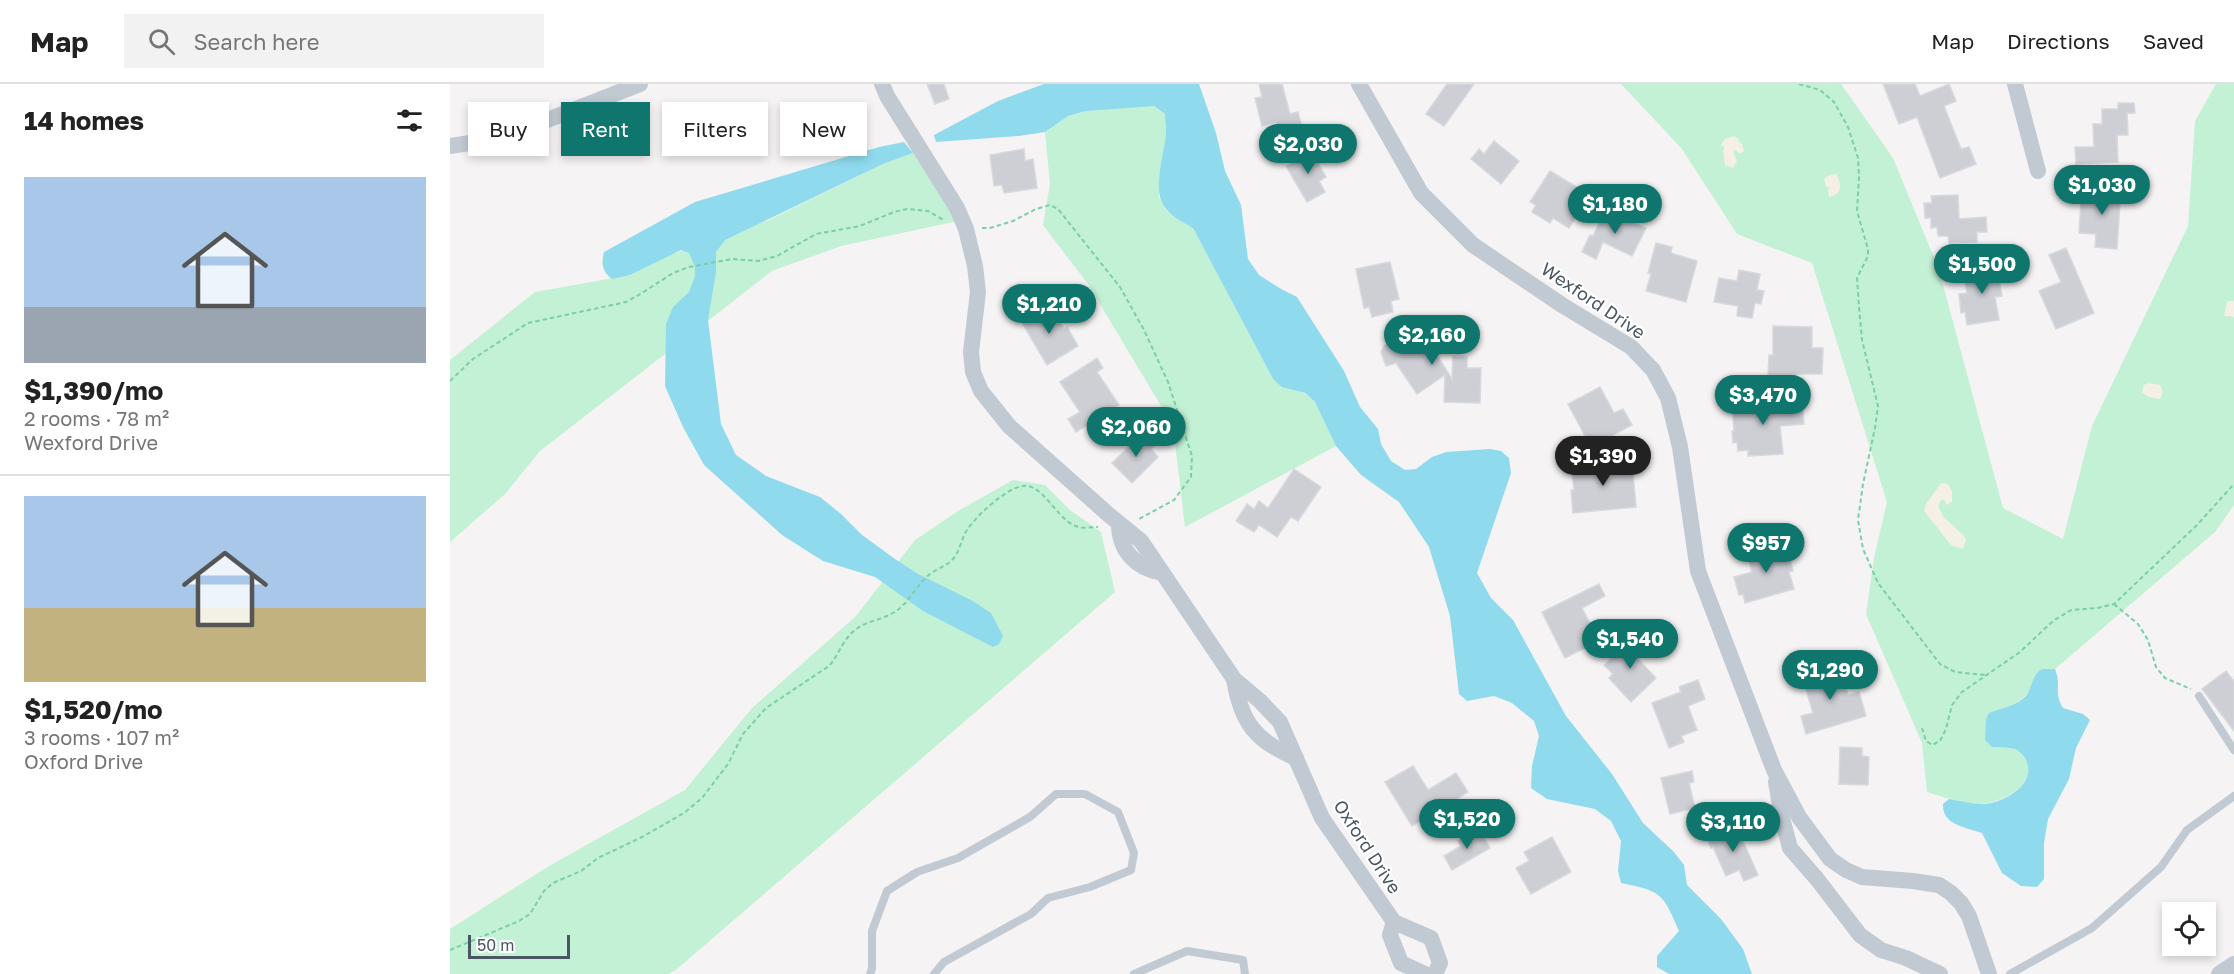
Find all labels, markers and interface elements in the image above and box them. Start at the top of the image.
search box [124,14,544,68]
text: Map [30,25,88,58]
icon: search [145,25,178,58]
text: Search here [193,28,319,55]
text: Map [1931,28,1974,54]
text: Directions [2007,28,2110,54]
text: Saved [2143,28,2204,54]
chip: Buy [468,102,549,156]
chip: Rent [561,102,650,156]
chip: Filters [662,102,768,156]
chip: New [780,102,867,156]
icon: filters [393,104,426,137]
text: 14 homes [24,105,144,136]
pin: $2,030 [1259,124,1357,175]
text: $2,030 [1273,131,1343,155]
pin: $1,030 [2053,165,2151,216]
text: $1,030 [2068,172,2136,196]
pin: $1,180 [1566,184,1664,235]
text: $1,180 [1582,191,1648,215]
icon: home [171,216,279,324]
pin: $1,500 [1933,244,2031,295]
text: $1,500 [1948,251,2016,275]
street label: Wexford Drive [1537,257,1650,343]
pin: $1,210 [1000,284,1098,335]
text: $1,210 [1016,291,1082,315]
pin: $2,160 [1383,315,1481,366]
text: $2,160 [1398,322,1466,346]
text: $1,390/mo [24,375,163,406]
pin: $3,470 [1714,375,1812,426]
text: $3,470 [1729,382,1797,406]
text: 2 rooms · 78 m² [24,406,169,430]
pin: $2,060 [1087,407,1185,458]
text: $2,060 [1101,414,1171,438]
text: Wexford Drive [24,430,158,454]
pin: $1,390 [1554,436,1652,487]
text: $1,390 [1569,443,1637,467]
pin: $957 [1730,523,1802,574]
text: $957 [1741,530,1791,554]
icon: home [171,535,279,643]
pin: $1,540 [1581,619,1679,670]
text: $1,540 [1596,626,1664,650]
pin: $1,290 [1781,650,1879,701]
text: $1,290 [1796,657,1864,681]
text: $1,520/mo [24,694,163,725]
text: 3 rooms · 107 m² [24,725,179,749]
text: Oxford Drive [24,749,143,773]
street label: Oxford Drive [1329,795,1406,897]
pin: $1,520 [1418,799,1516,850]
pin: $3,110 [1684,802,1782,853]
text: $1,520 [1433,806,1501,830]
text: $3,110 [1700,809,1766,833]
map controls [2162,902,2216,956]
button: locate [2162,902,2216,956]
scale bar [468,932,570,960]
text: 50 m [477,935,514,955]

